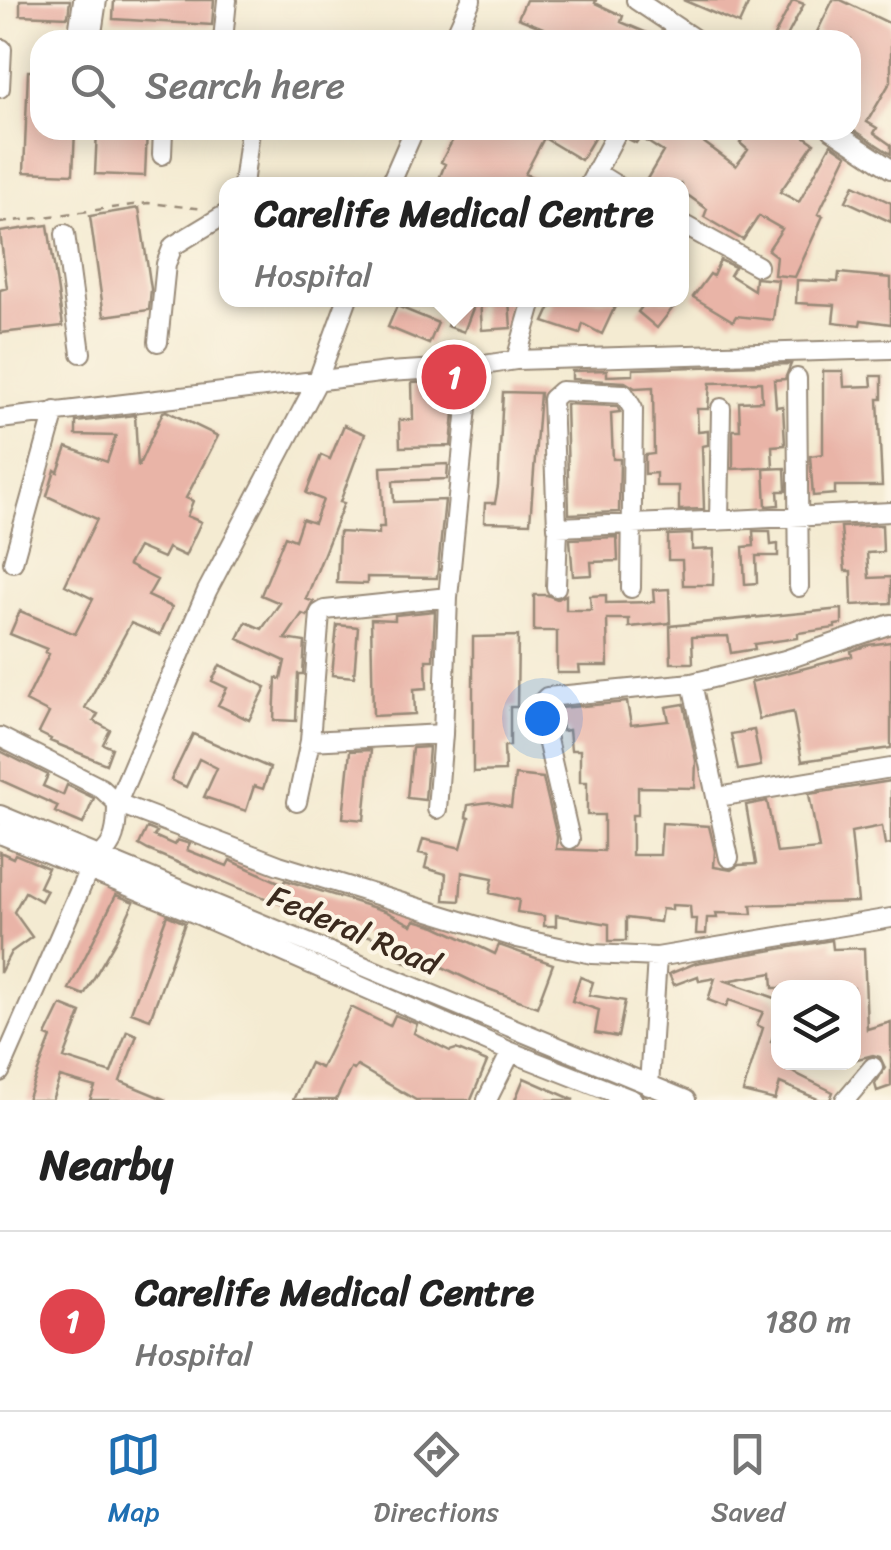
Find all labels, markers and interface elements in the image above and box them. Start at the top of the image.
search box [30,30,861,140]
text: Search here [145,52,345,119]
icon: search [65,58,120,113]
popup [219,177,689,307]
text: Carelife Medical Centre [254,180,654,247]
text: Hospital [254,247,372,304]
pin: 1 [422,340,486,414]
your location [517,693,568,744]
street label: Federal Road [259,869,451,993]
map controls [771,980,861,1070]
button: layers [771,980,861,1070]
text: Nearby [40,1128,173,1202]
text: Carelife Medical Centre [135,1259,534,1326]
text: 1 [66,1293,79,1350]
text: 180 m [765,1293,851,1350]
text: Hospital [135,1326,252,1383]
tab: Map [106,1427,161,1536]
tab: Directions [373,1427,499,1536]
tab: Saved [711,1427,785,1536]

